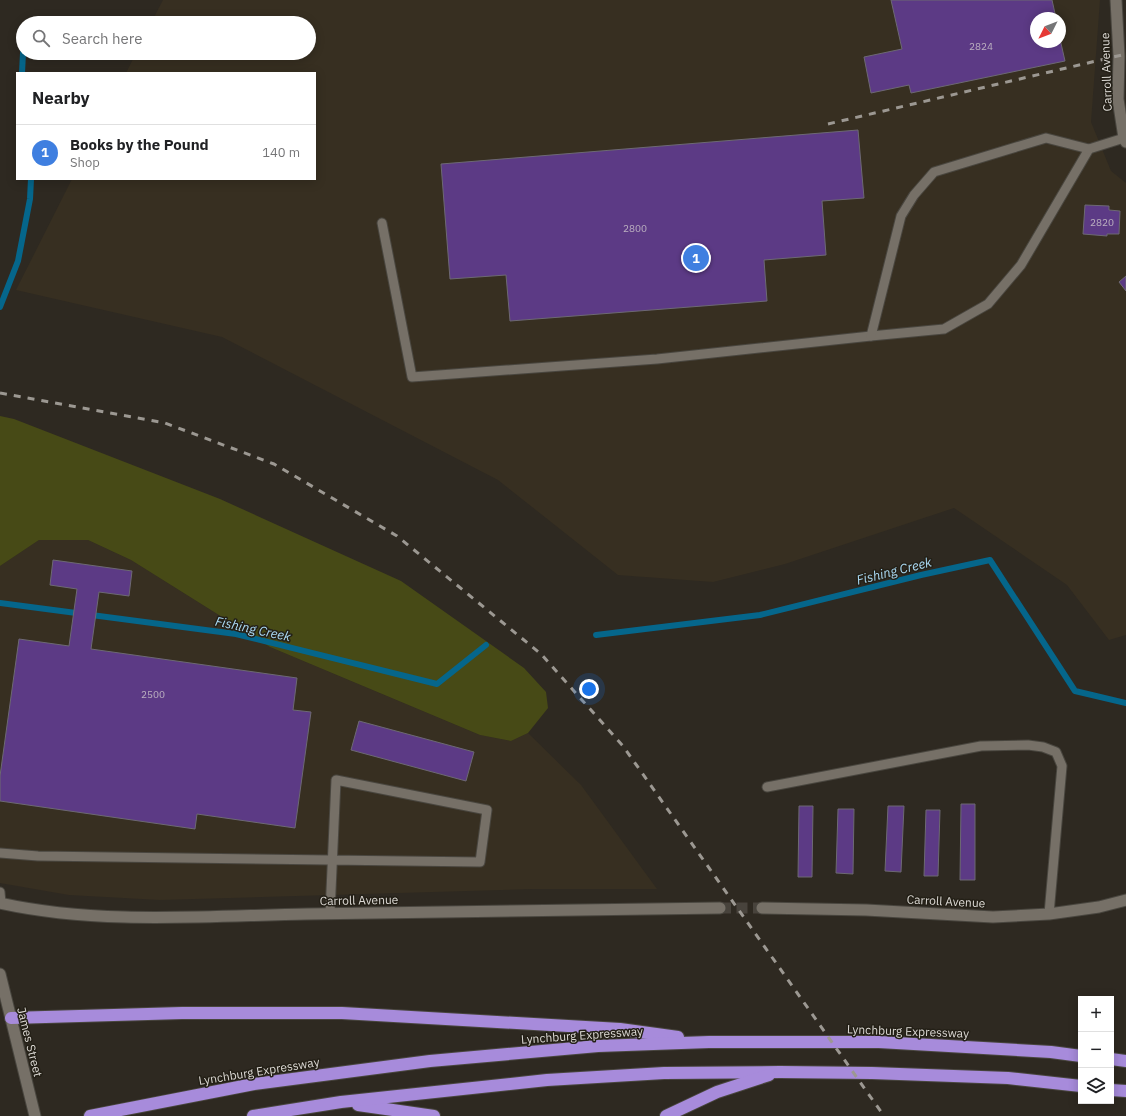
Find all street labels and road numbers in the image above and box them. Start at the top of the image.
street label: Carroll Avenue [1097,32,1115,112]
street label: Carroll Avenue [906,891,986,911]
street label: Carroll Avenue [320,892,399,908]
street label: James Street [14,1006,46,1078]
street label: Lynchburg Expressway [847,1021,969,1041]
street label: Lynchburg Expressway [521,1023,643,1047]
street label: Lynchburg Expressway [197,1054,321,1088]

